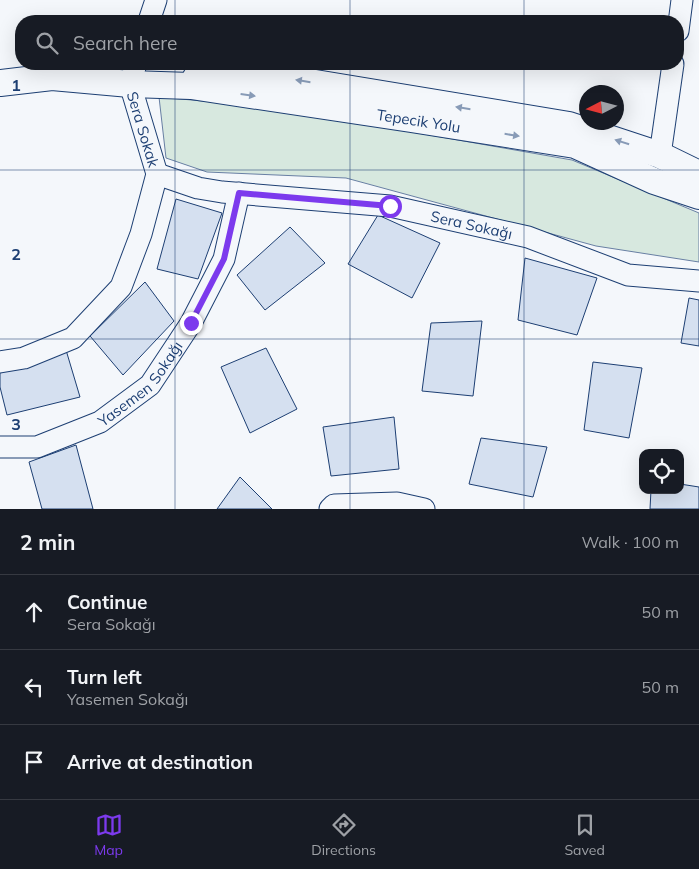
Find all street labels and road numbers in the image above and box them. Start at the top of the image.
street label: Sera Sokak [123,89,164,170]
street label: Tepecik Yolu [375,104,462,136]
street label: Sera Sokağı [429,206,514,243]
street label: Yasemen Sokağı [93,337,186,431]

